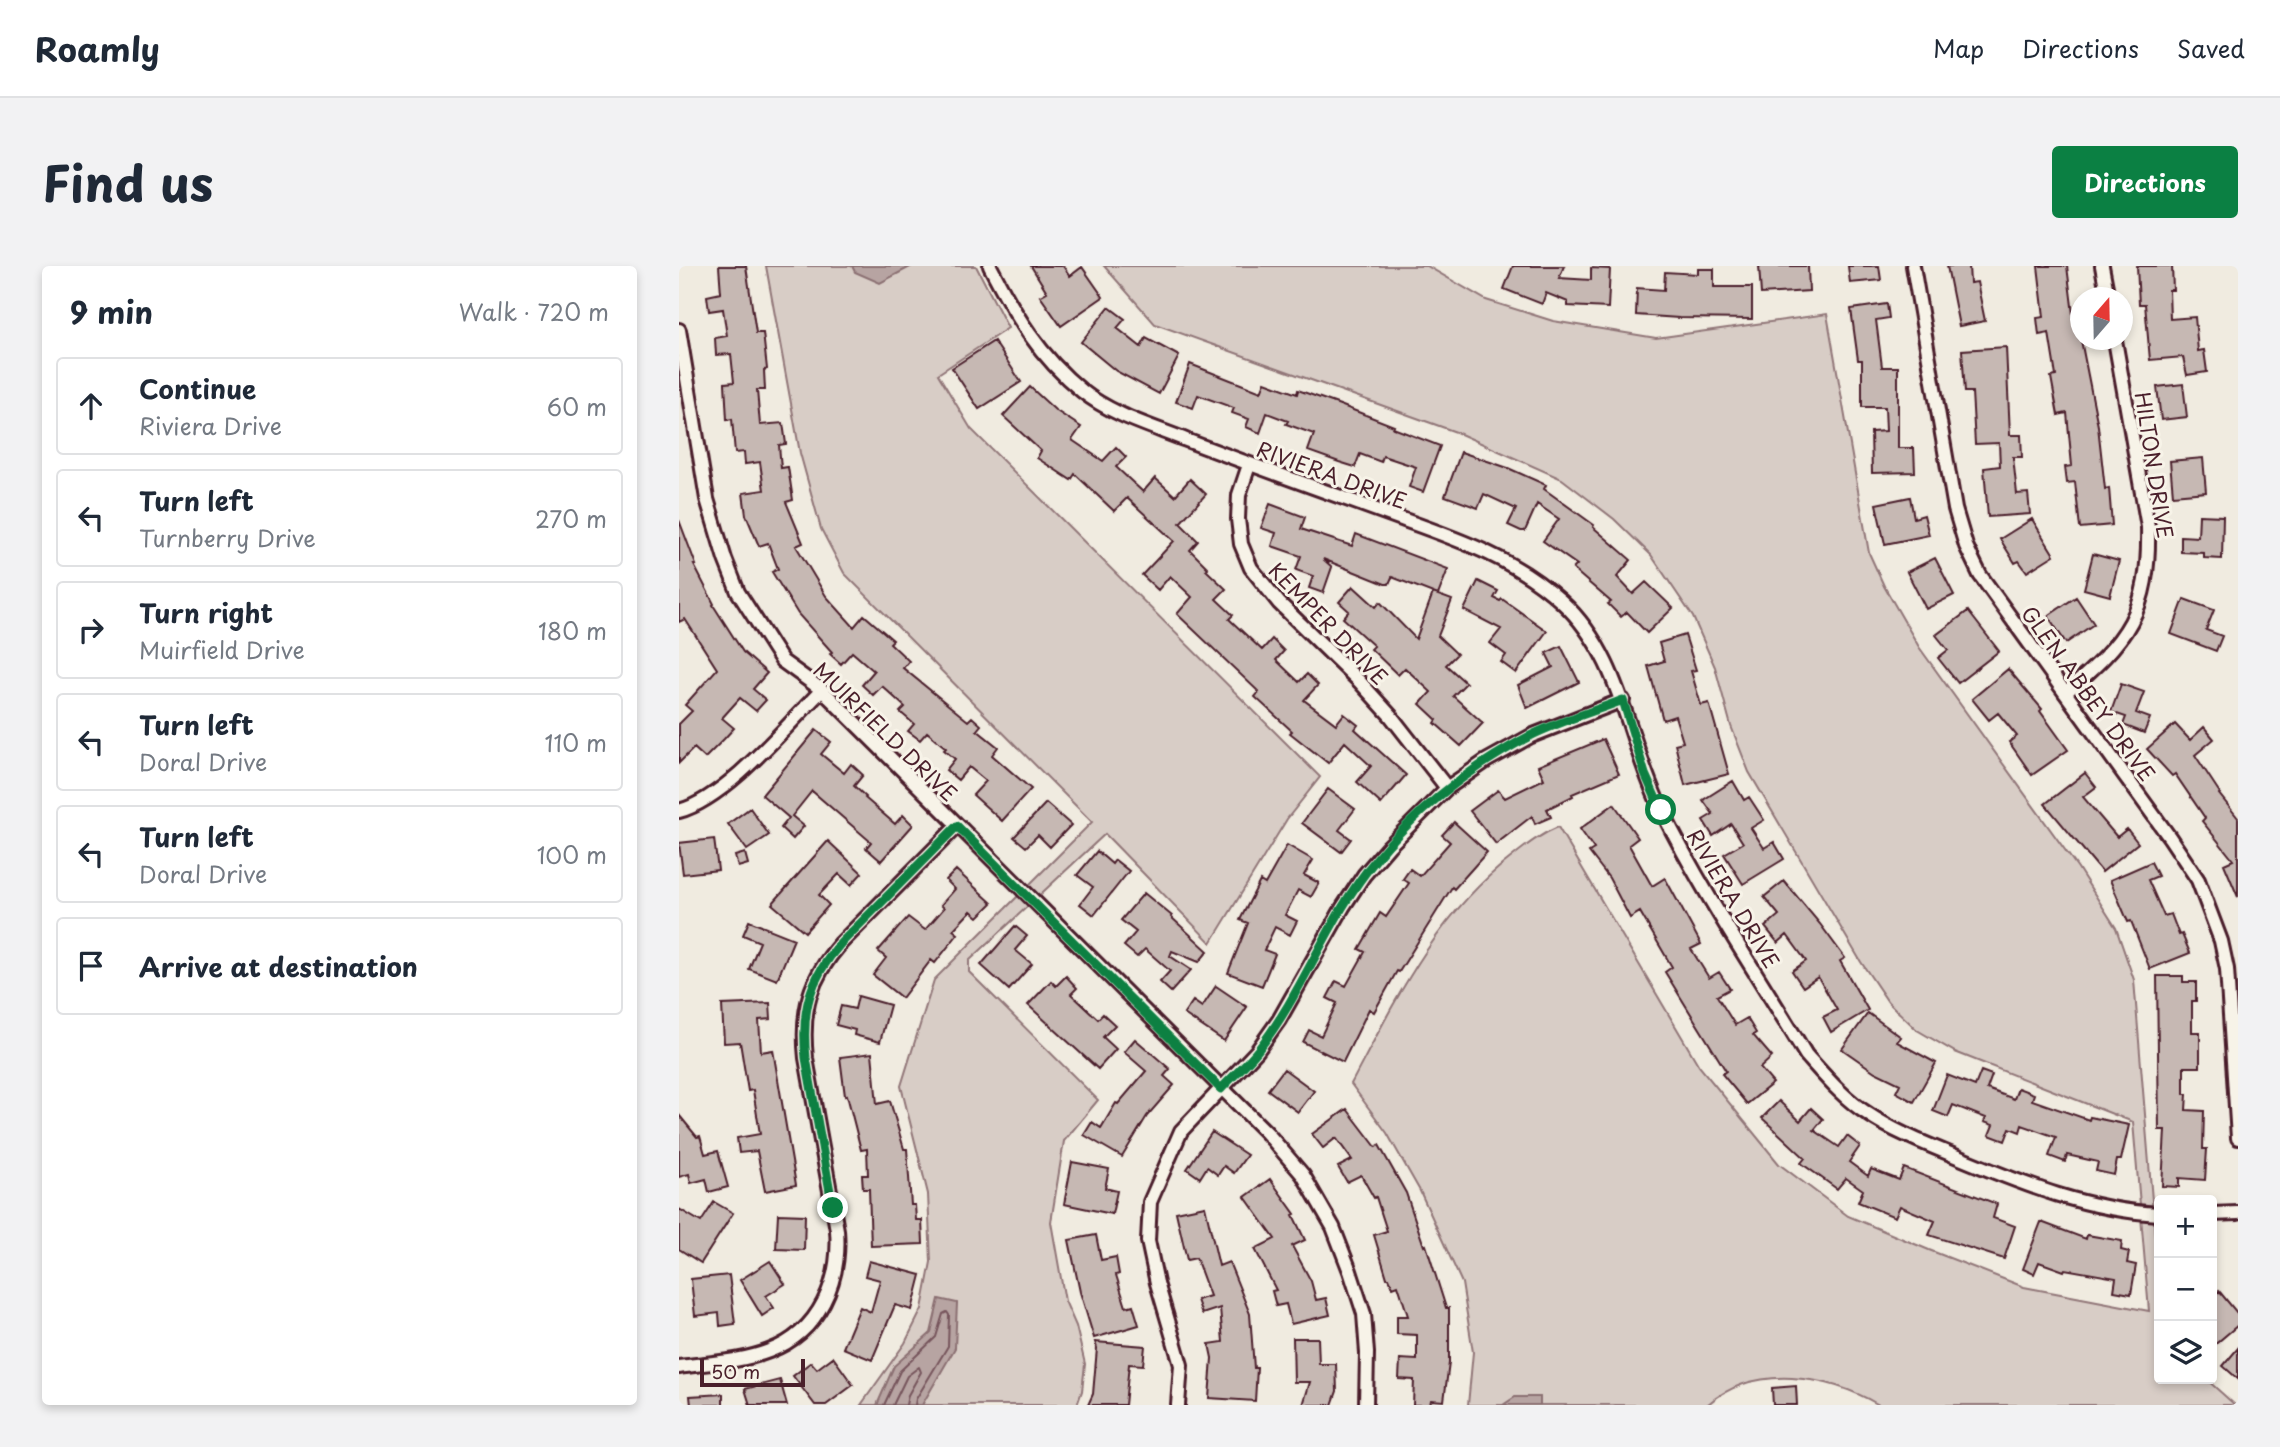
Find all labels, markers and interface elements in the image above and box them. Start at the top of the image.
text: Roamly [35,23,160,73]
text: Map [1933,30,1984,66]
text: Directions [2022,30,2139,66]
text: Saved [2177,30,2245,66]
text: Find us [42,145,213,219]
button: Directions [2052,146,2238,218]
north arrow [2070,287,2133,350]
text: 9 min [70,289,153,334]
text: Walk · 720 m [459,294,609,329]
text: Continue [139,369,256,408]
icon: ahead [72,387,110,425]
text: 60 m [547,389,607,424]
street label: HILTON DRIVE [2128,389,2182,541]
text: Riviera Drive [139,408,282,443]
street label: RIVIERA DRIVE [1252,432,1412,516]
text: Turn left [139,481,254,520]
icon: left [72,499,110,537]
text: 270 m [535,501,607,536]
text: Turnberry Drive [139,520,316,555]
street label: KEMPER DRIVE [1262,554,1396,692]
text: Turn right [139,593,273,632]
street label: GLEN ABBEY DRIVE [2014,599,2164,787]
icon: right [72,611,110,649]
text: 180 m [538,613,607,648]
text: Muirfield Drive [139,632,305,667]
street label: MUIRFIELD DRIVE [807,654,965,808]
text: Turn left [139,705,254,744]
icon: left [72,723,110,761]
text: 110 m [545,725,607,760]
text: Doral Drive [139,744,267,779]
route start [1645,794,1676,825]
text: Turn left [139,817,254,856]
street label: RIVIERA DRIVE [1680,822,1788,974]
icon: left [72,835,110,873]
text: 100 m [537,837,607,872]
text: Doral Drive [139,856,267,891]
icon: arrive [72,947,110,985]
text: Arrive at destination [139,947,418,986]
route end [817,1192,848,1223]
map controls [2154,1195,2217,1384]
button: + [2154,1195,2217,1258]
button: − [2154,1258,2217,1321]
button: layers [2154,1321,2217,1384]
scale bar [700,1356,805,1388]
text: 50 m [711,1357,760,1385]

